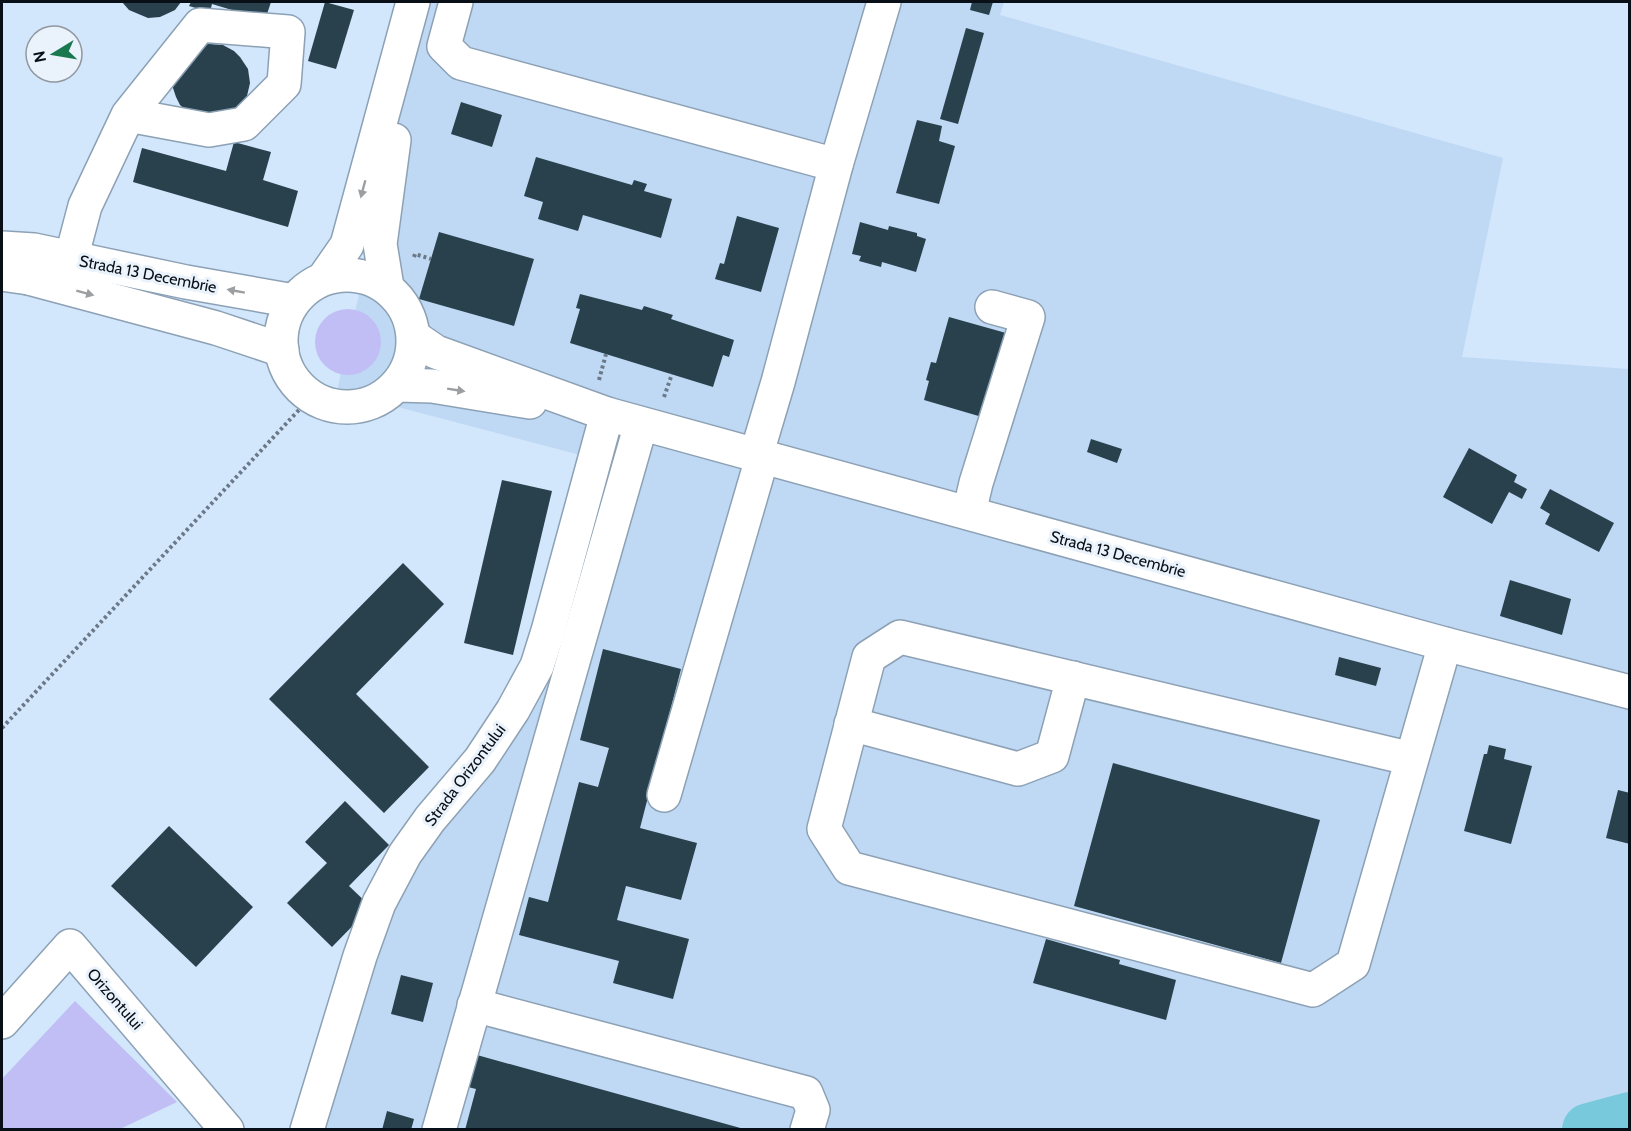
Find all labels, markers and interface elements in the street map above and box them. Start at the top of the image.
north arrow [24,24,84,84]
text: N [29,49,50,64]
one-way arrow [358,180,367,198]
street label: Strada 13 Decembrie [78,251,218,297]
one-way arrow [226,286,245,295]
one-way arrow [76,289,94,298]
one-way arrow [447,386,466,395]
street label: Strada 13 Decembrie [1048,527,1188,581]
street label: Strada Orizontului [421,720,509,830]
street label: Orizontului [83,964,147,1034]

